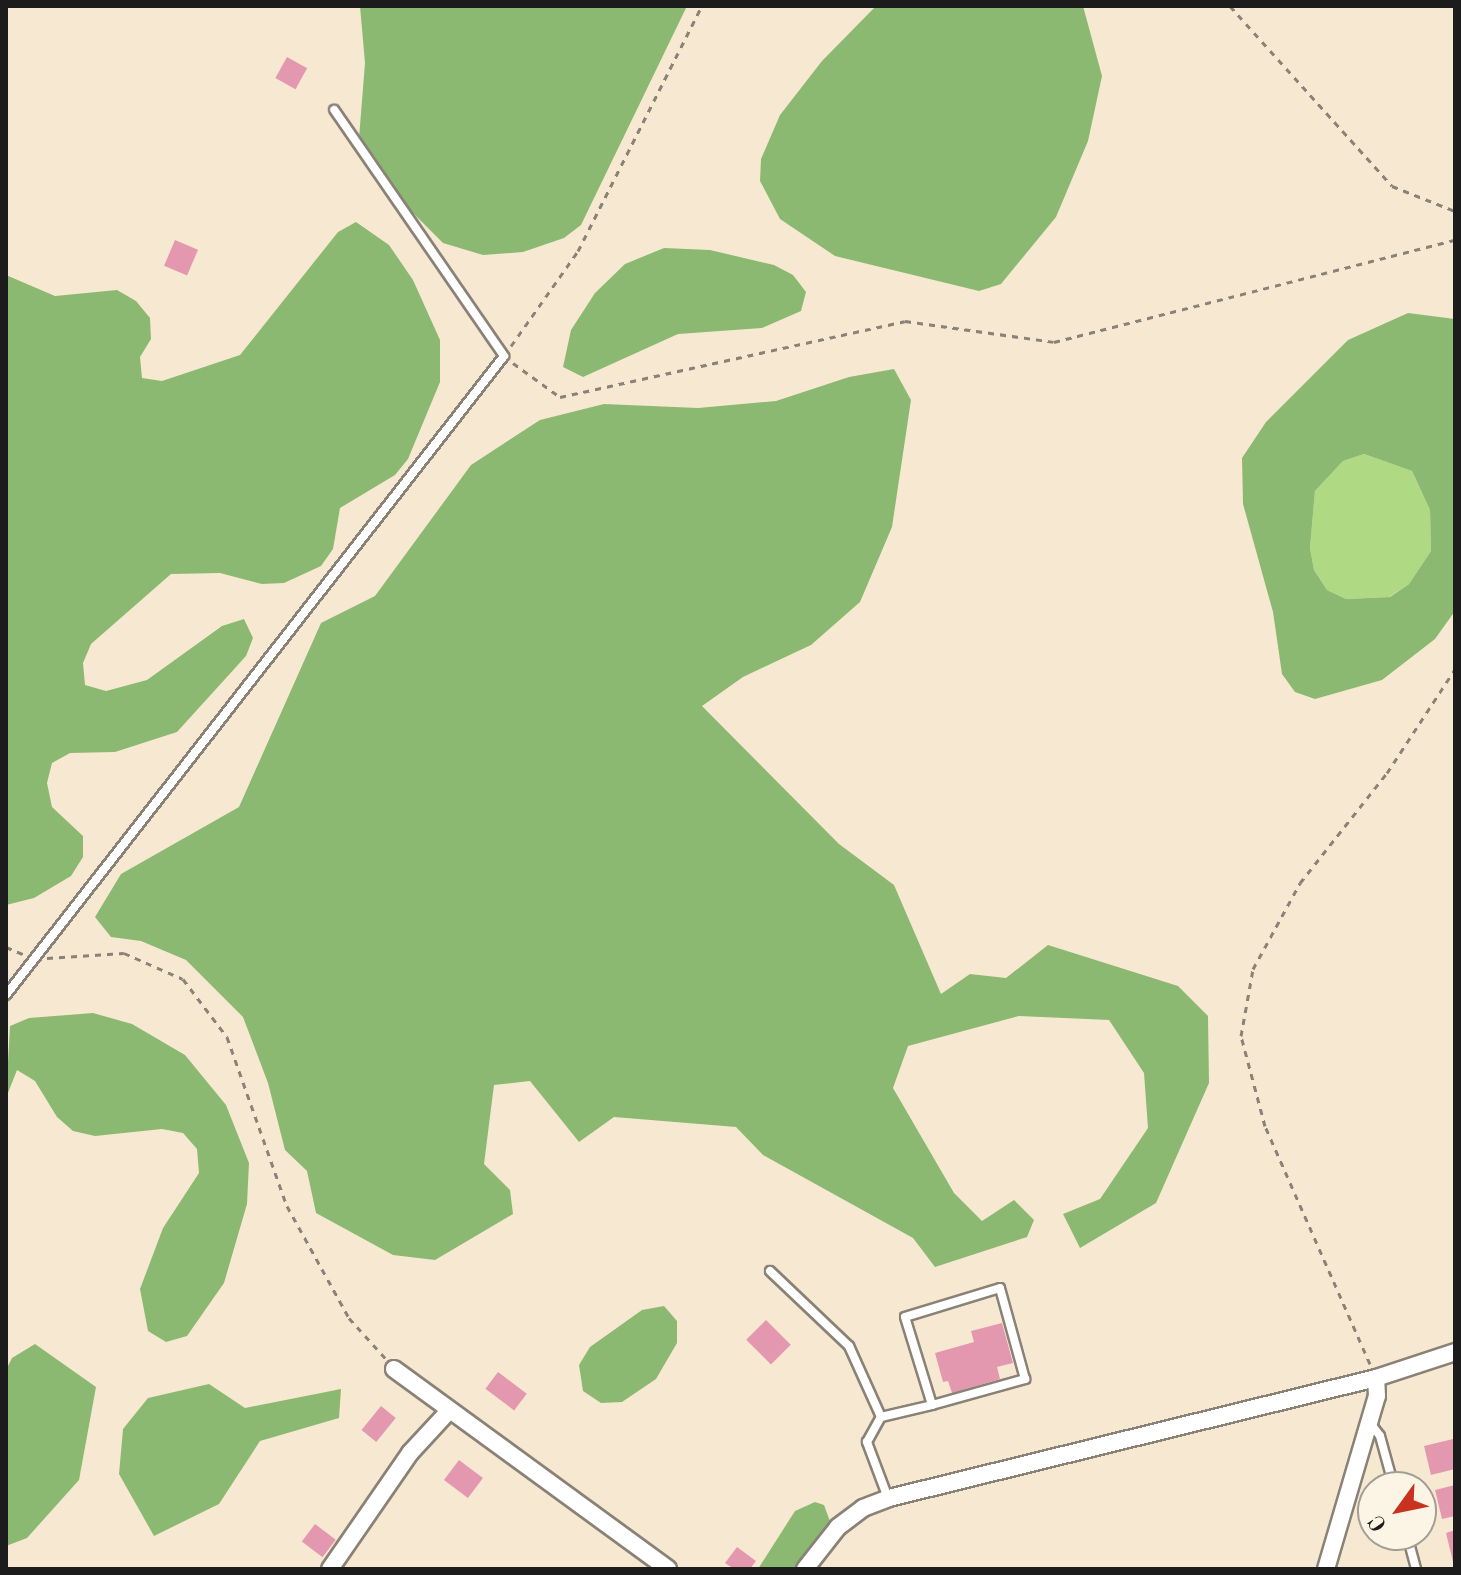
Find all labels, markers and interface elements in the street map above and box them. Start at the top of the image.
north arrow [1357,1471,1437,1551]
text: С [1365,1511,1392,1535]

